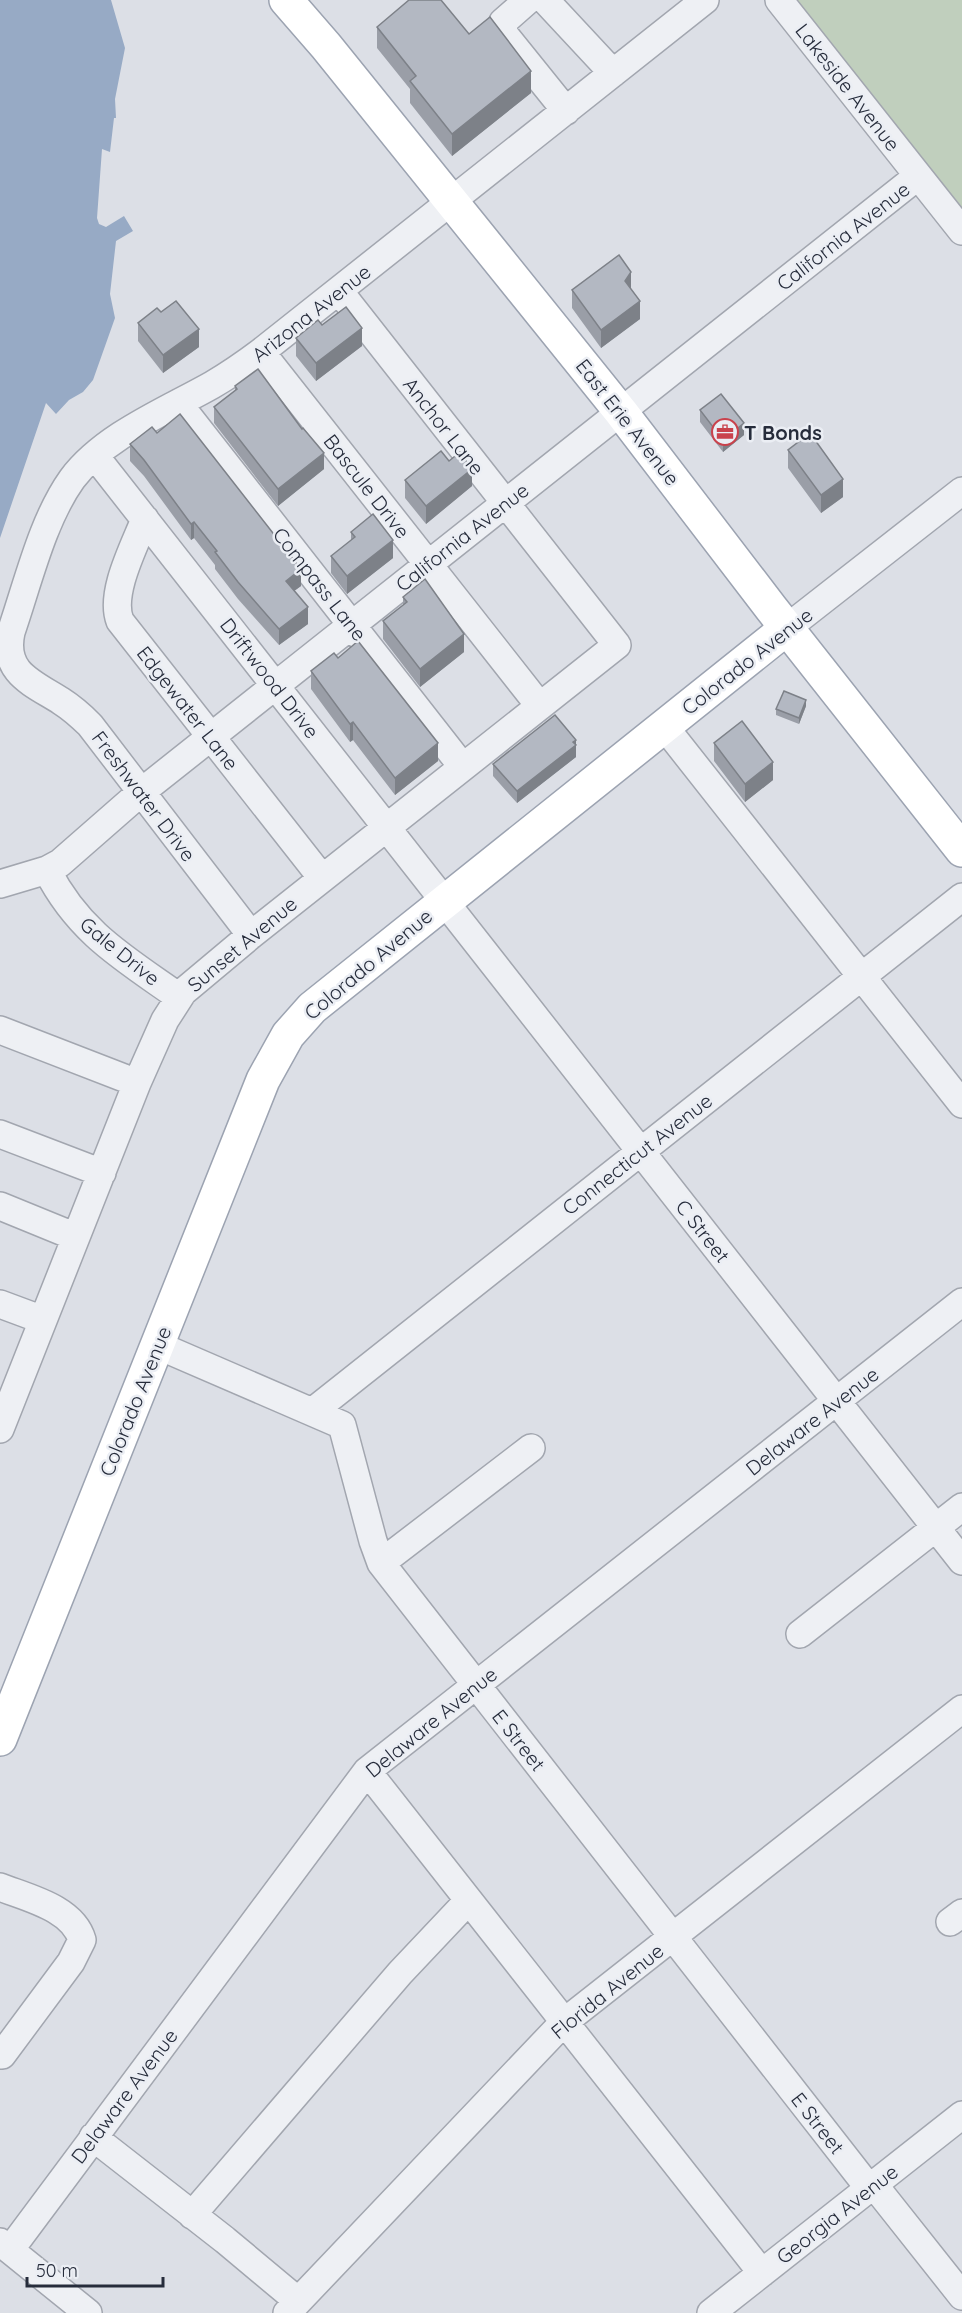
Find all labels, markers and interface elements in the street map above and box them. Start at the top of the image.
street label: Lakeside Avenue [790,18,906,156]
street label: California Avenue [771,176,915,296]
street label: Arizona Avenue [247,259,375,367]
street label: East Erie Avenue [571,354,685,490]
street label: Anchor Lane [398,372,490,480]
office icon: T Bonds [710,417,740,447]
place label: T Bonds [744,420,822,445]
street label: Bascule Drive [318,429,416,543]
street label: California Avenue [390,477,534,597]
street label: Compass Lane [268,522,372,646]
street label: Colorado Avenue [677,602,817,720]
street label: Driftwood Drive [215,613,325,743]
street label: Edgewater Lane [132,641,244,775]
street label: Freshwater Drive [87,726,201,866]
street label: Sunset Avenue [182,891,302,997]
street label: Colorado Avenue [299,903,437,1025]
street label: Gale Drive [75,911,165,991]
street label: Connecticut Avenue [557,1088,717,1220]
street label: C Street [671,1194,736,1268]
street label: Colorado Avenue [94,1322,176,1480]
street label: Delaware Avenue [740,1361,884,1481]
street label: Delaware Avenue [360,1661,502,1783]
street label: E Street [487,1704,551,1776]
street label: Florida Avenue [546,1938,668,2044]
street label: Delaware Avenue [65,2024,183,2168]
street label: E Street [786,2087,850,2159]
street label: Georgia Avenue [771,2159,903,2269]
scale bar [27,2250,164,2288]
text: 50 m [36,2259,78,2282]

